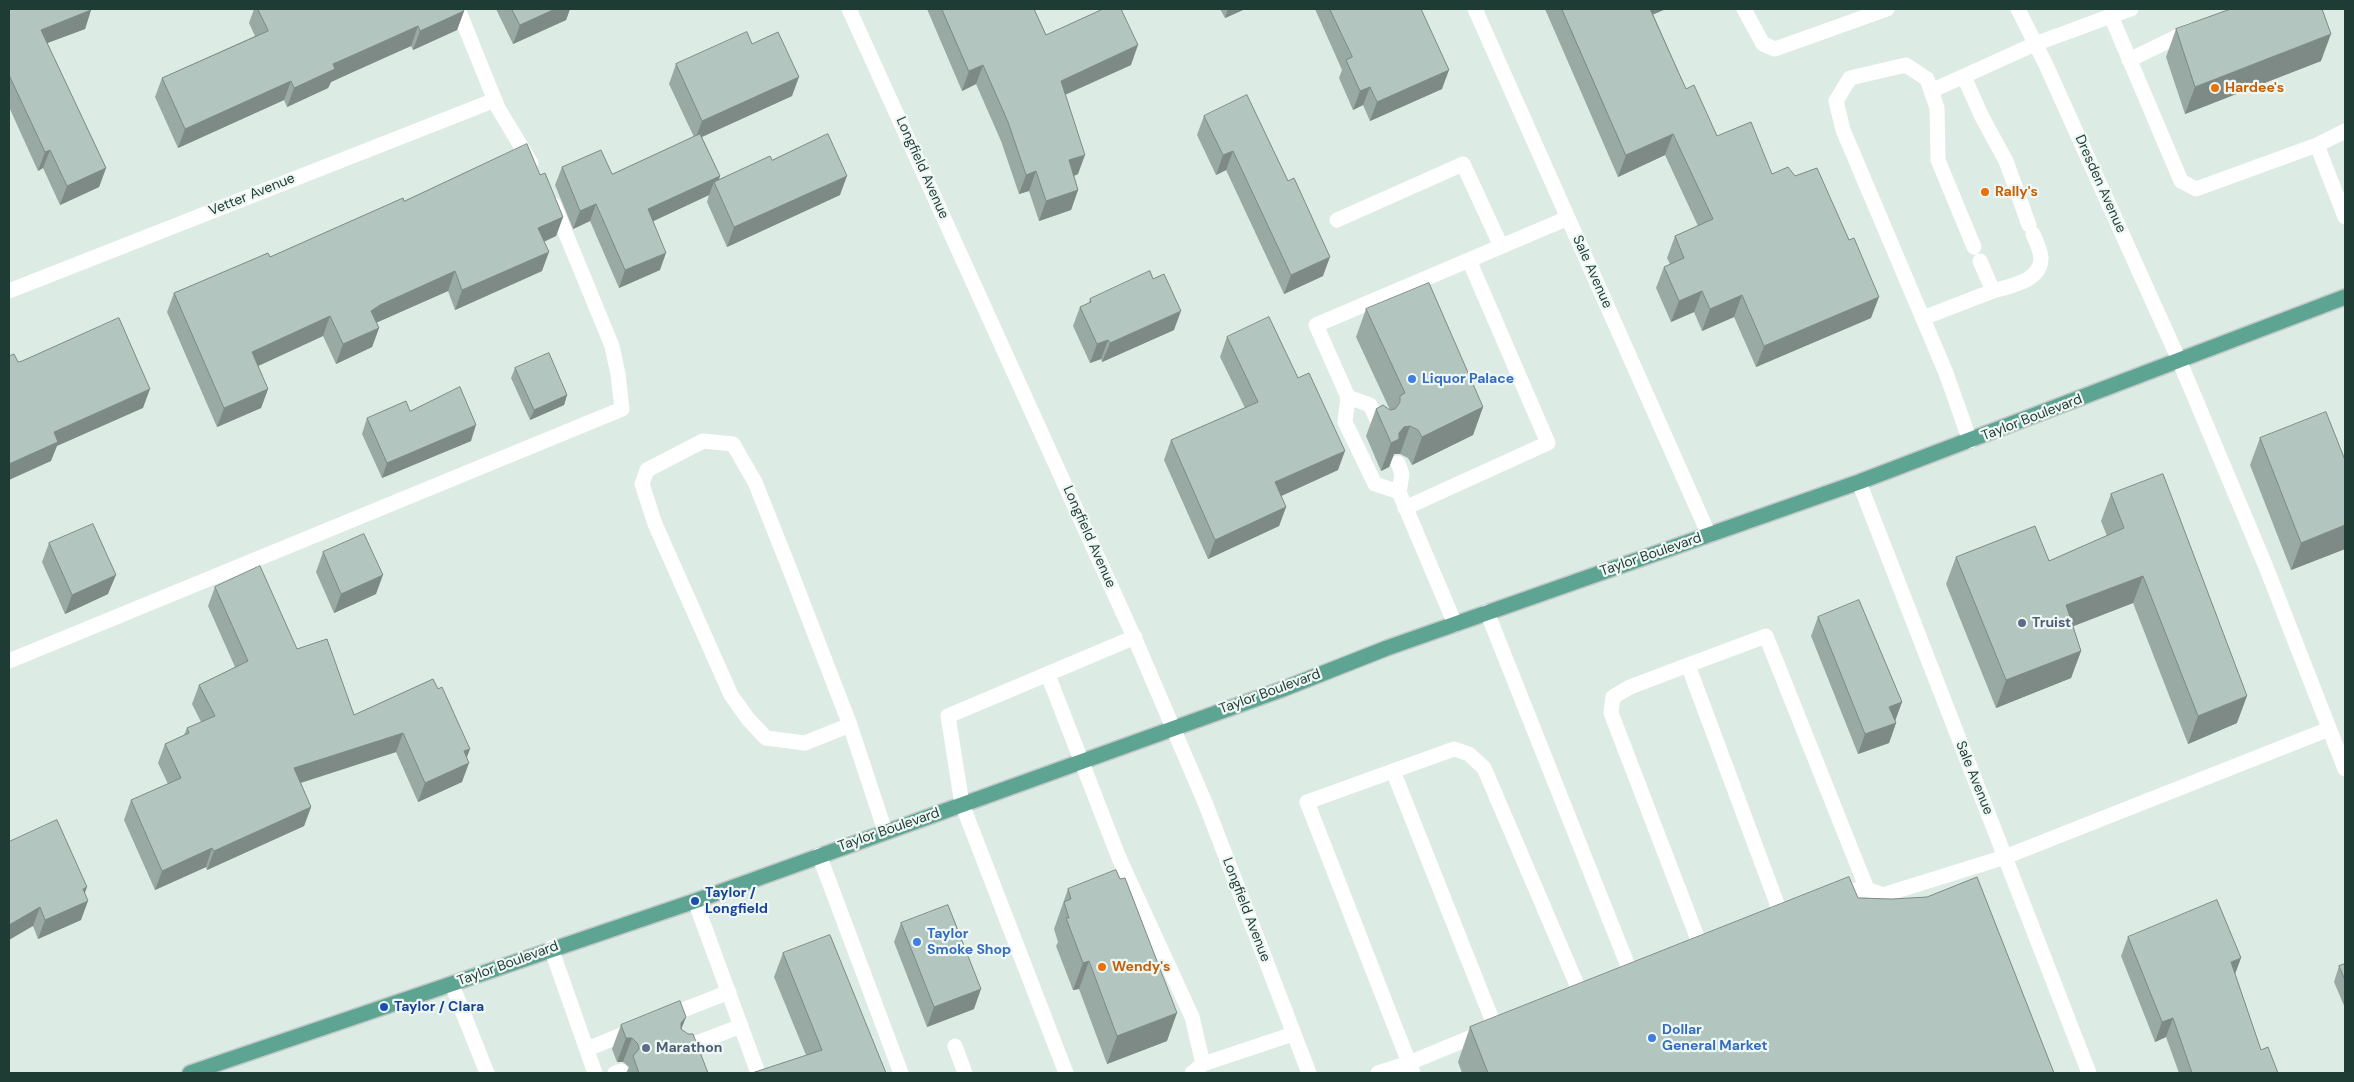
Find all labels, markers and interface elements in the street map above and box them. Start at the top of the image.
place label: Hardee's [2225,80,2284,96]
marker: Hardee's [2209,82,2221,94]
street label: Longfield Avenue [892,114,952,222]
street label: Dresden Avenue [2071,132,2129,236]
street label: Vetter Avenue [206,170,298,220]
place label: Rally's [1995,184,2038,200]
marker: Rally's [1979,186,1991,198]
street label: Sale Avenue [1568,233,1616,311]
place label: Liquor Palace [1422,371,1514,387]
marker: Liquor Palace [1406,373,1418,385]
street label: Taylor Boulevard [1979,391,2085,445]
street label: Longfield Avenue [1059,483,1119,591]
street label: Taylor Boulevard [1598,530,1704,580]
place label: Truist [2032,615,2071,631]
marker: Truist [2016,617,2028,629]
street label: Taylor Boulevard [1217,666,1323,718]
street label: Sale Avenue [1952,739,1996,817]
street label: Taylor Boulevard [836,805,942,855]
street label: Longfield Avenue [1218,856,1274,964]
place label: Taylor / Longfield [705,885,768,918]
marker: Taylor / Longfield [689,895,701,907]
place label: Taylor Smoke Shop [927,926,1011,959]
marker: Taylor Smoke Shop [911,936,923,948]
street label: Taylor Boulevard [455,938,561,990]
place label: Wendy's [1112,959,1170,975]
marker: Wendy's [1096,961,1108,973]
place label: Taylor / Clara [394,999,484,1015]
marker: Taylor / Clara [378,1001,390,1013]
place label: Dollar General Market [1662,1022,1768,1054]
marker: Dollar General Market [1646,1032,1658,1044]
place label: Marathon [656,1040,722,1056]
marker: Marathon [640,1042,652,1054]

